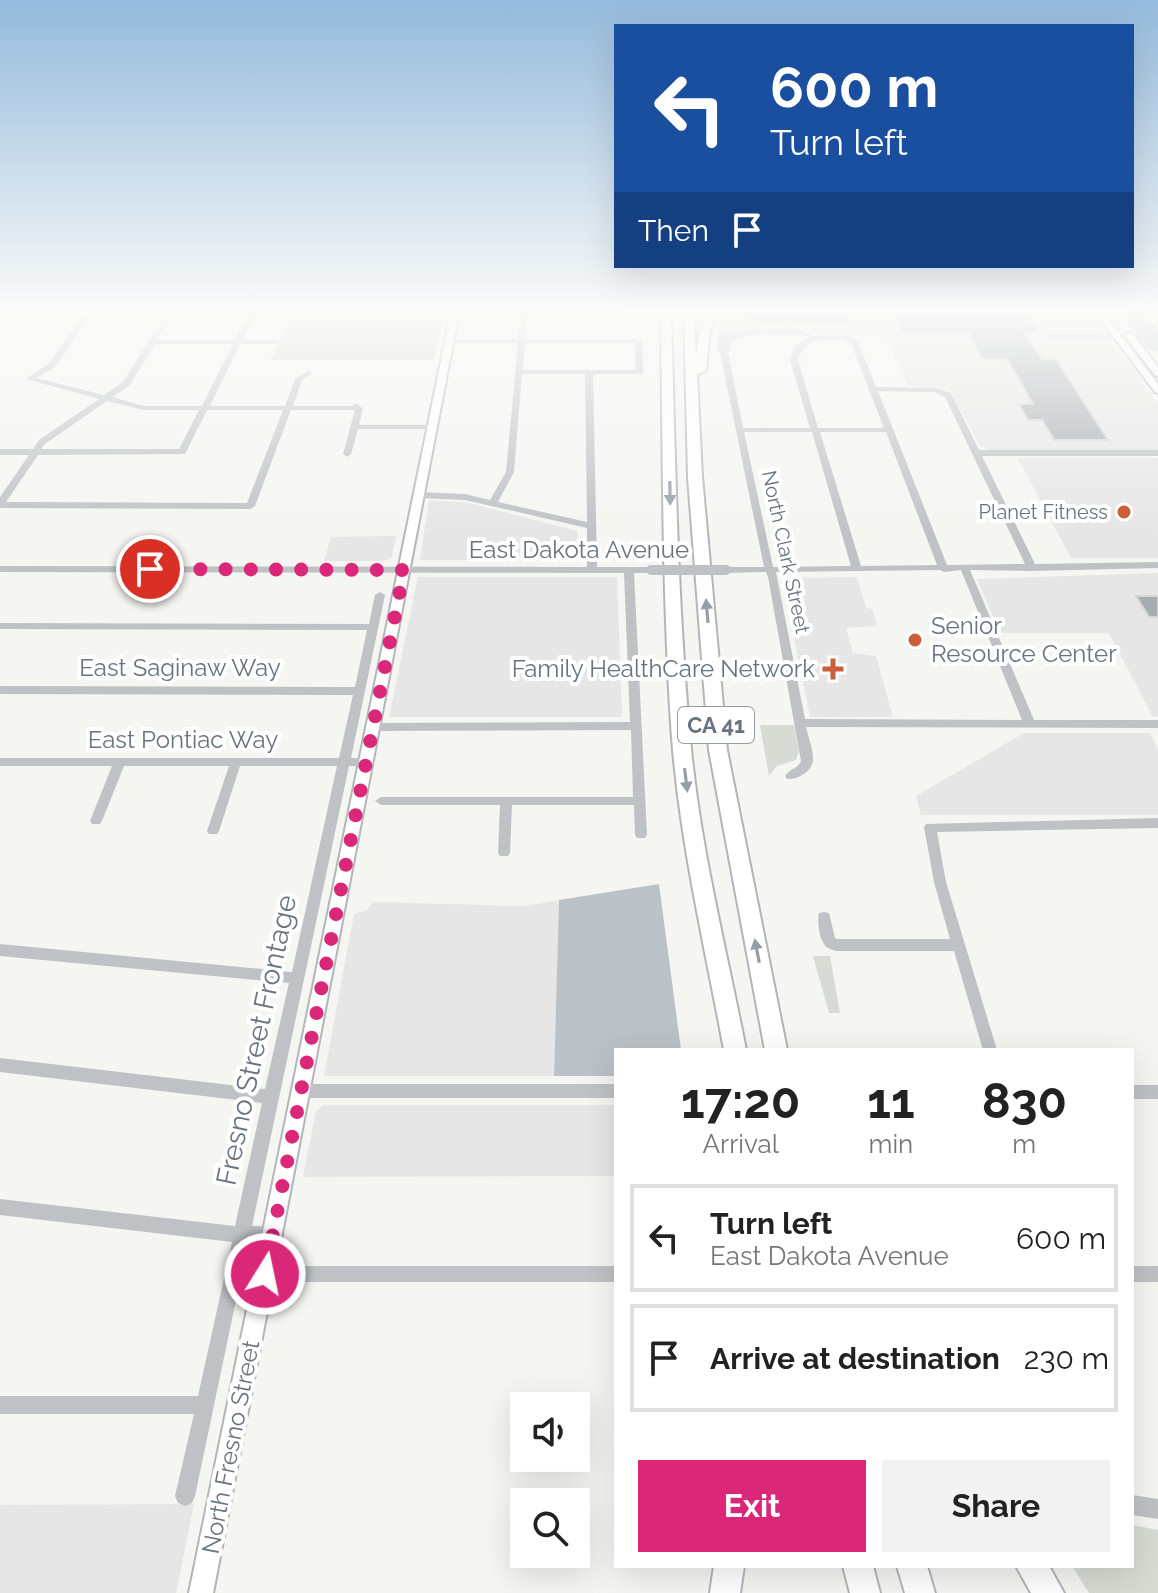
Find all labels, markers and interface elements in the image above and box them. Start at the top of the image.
text: 600 m [770,54,938,120]
icon: left [638,56,742,160]
text: Turn left [770,121,908,163]
icon: arrive [725,208,769,252]
text: Then [638,213,709,248]
street label: North Clark Street [757,468,815,636]
one-way arrow [664,481,676,506]
place label: Planet Fitness [979,500,1108,524]
marker: Planet Fitness [1115,503,1133,521]
pin [116,535,184,603]
street label: East Dakota Avenue [469,535,689,564]
icon: arrive [128,547,172,591]
one-way arrow [700,599,713,624]
place label: Senior Resource Center [931,611,1117,668]
marker: Senior Resource Center [906,631,924,649]
street label: East Saginaw Way [79,653,281,682]
place label: Family HealthCare Network [512,654,815,683]
marker: Family HealthCare Network [822,658,844,680]
road number: CA 41 [678,707,754,743]
street label: East Pontiac Way [88,725,278,754]
one-way arrow [680,768,693,793]
street label: Fresno Street Frontage [210,892,303,1188]
one-way arrow [750,939,762,964]
text: 17:20 [681,1073,800,1129]
text: 11 [867,1073,915,1129]
text: 830 [982,1073,1067,1129]
text: Arrival [702,1129,779,1159]
text: min [869,1129,913,1159]
text: m [1012,1129,1036,1159]
text: Turn left [710,1206,832,1241]
icon: left [642,1216,686,1260]
text: 600 m [1016,1221,1106,1256]
position arrow [223,1232,307,1316]
text: East Dakota Avenue [710,1241,949,1271]
icon: arrive [642,1336,686,1380]
street label: North Fresno Street [196,1338,265,1556]
text: Arrive at destination [710,1341,1000,1376]
text: 230 m [1024,1341,1109,1376]
map controls [510,1392,590,1568]
button: sound [510,1392,590,1472]
button: Exit [638,1460,866,1552]
button: Share [882,1460,1110,1552]
button: search [510,1488,590,1568]

